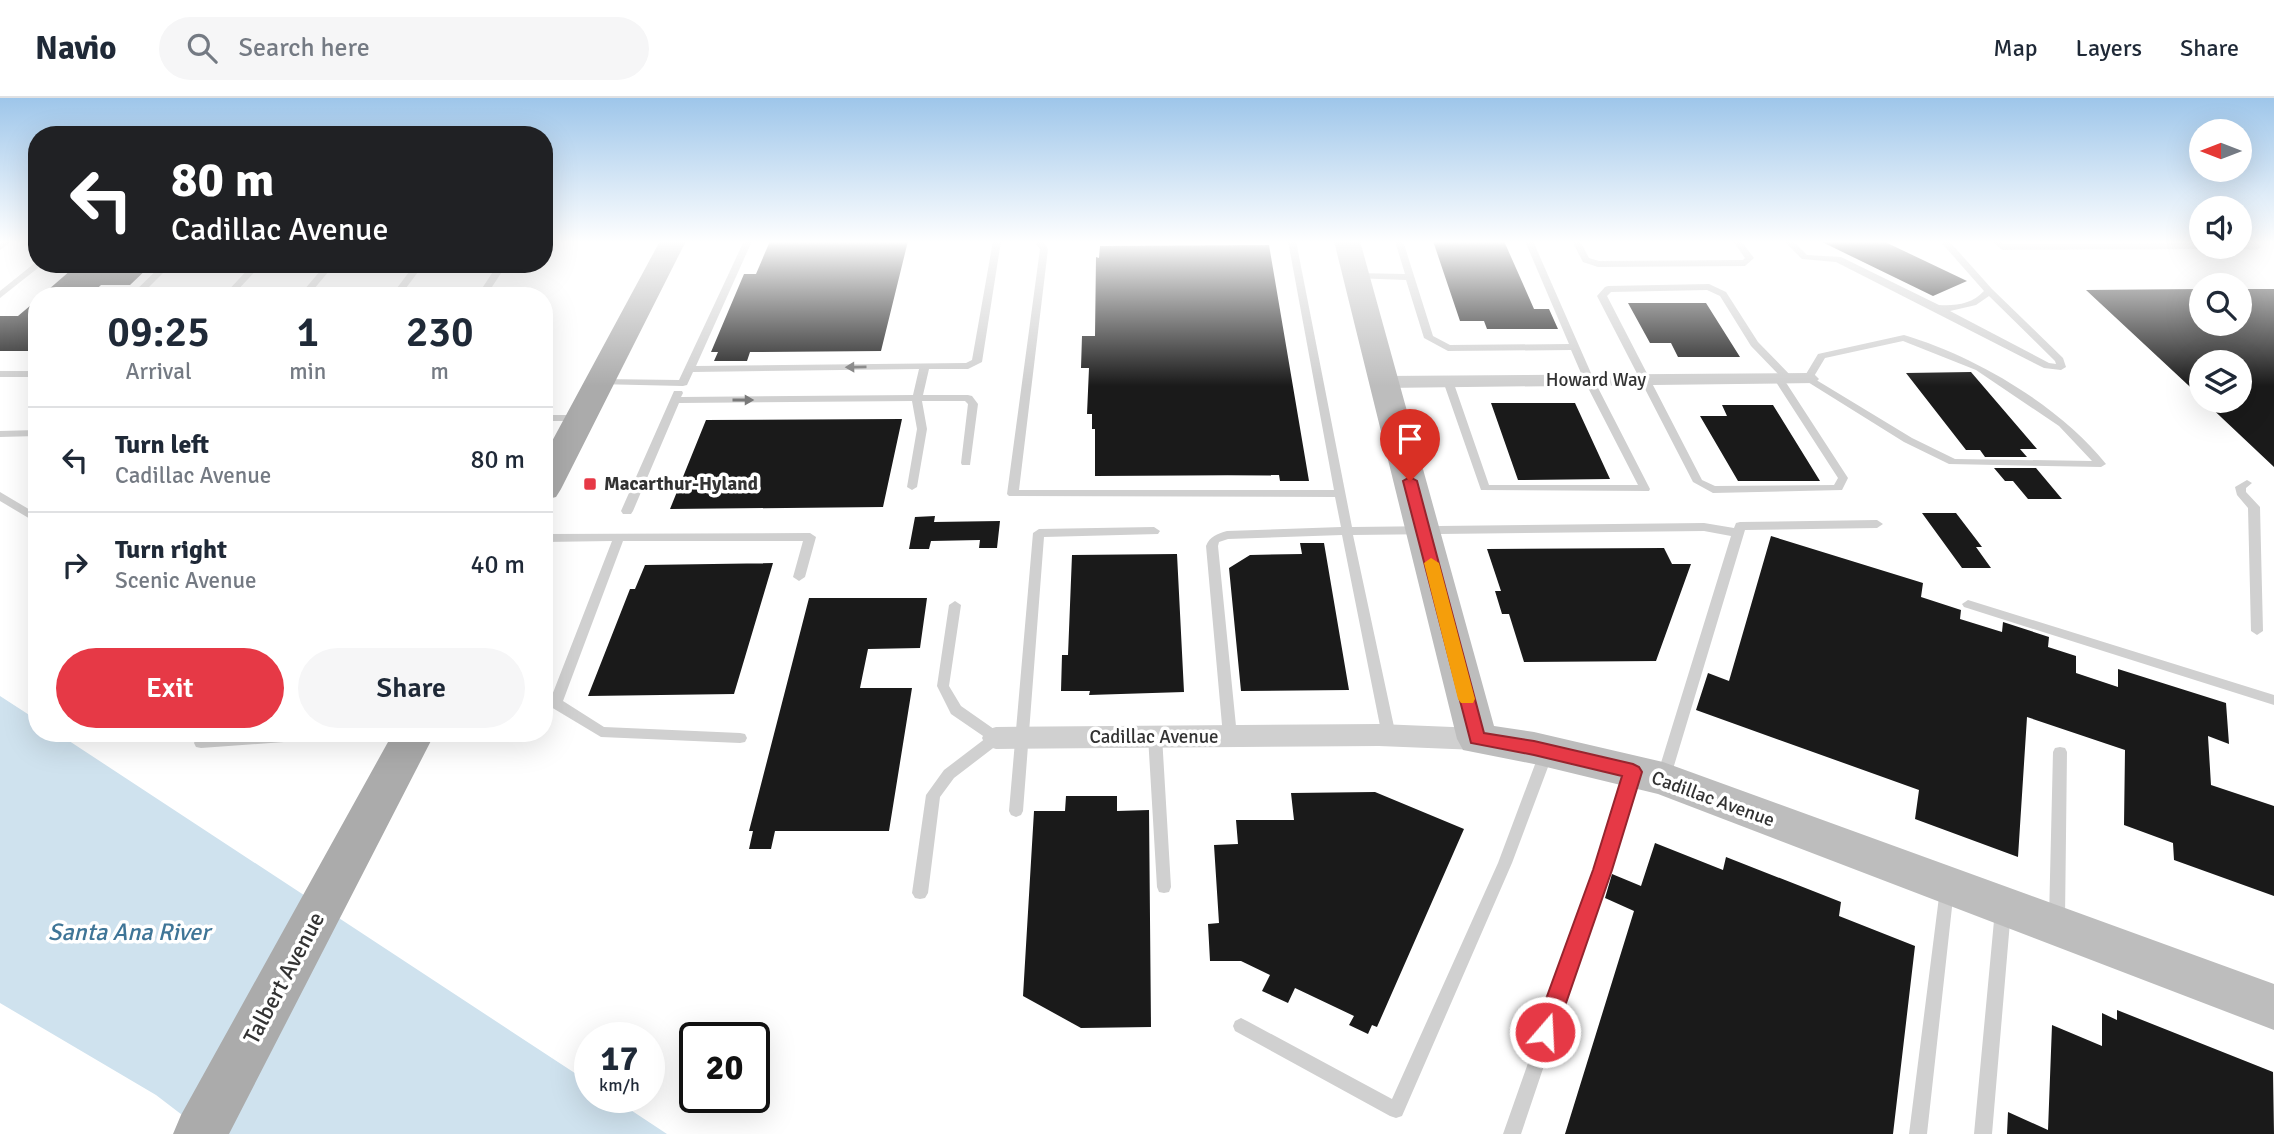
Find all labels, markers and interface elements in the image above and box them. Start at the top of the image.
search box [159,17,649,80]
text: Navio [35,28,117,69]
icon: search [183,29,221,67]
text: Search here [239,32,370,64]
text: Map [1993,33,2038,63]
text: Layers [2076,33,2142,63]
text: Share [2180,33,2239,63]
north arrow [2189,119,2252,182]
map controls [2189,119,2252,413]
text: 80 m [171,150,274,210]
icon: left [56,154,147,245]
button: sound [2189,196,2252,259]
text: Cadillac Avenue [171,210,389,249]
button: search [2189,273,2252,336]
text: 09:25 [107,307,210,358]
text: 1 [296,307,319,358]
text: 230 [406,307,474,358]
button: layers [2189,350,2252,413]
text: Arrival [125,357,192,386]
text: min [289,357,326,386]
text: m [430,357,449,386]
one-way arrow [845,361,867,373]
street label: Howard Way [1546,368,1646,392]
one-way arrow [733,394,755,406]
pin [1380,409,1440,481]
icon: arrive [1391,420,1429,458]
text: Turn left [115,429,209,461]
icon: left [56,441,94,479]
text: 80 m [470,444,525,476]
text: Cadillac Avenue [115,461,271,490]
place label: Macarthur-Hyland [604,472,758,496]
marker: Macarthur-Hyland [582,476,598,492]
text: Turn right [115,534,227,566]
icon: right [56,546,94,584]
text: 40 m [470,549,525,581]
text: Scenic Avenue [115,566,257,595]
button: Exit [56,648,284,728]
button: Share [298,648,525,728]
street label: Cadillac Avenue [1089,725,1219,749]
street label: Cadillac Avenue [1648,766,1778,832]
street label: Talbert Avenue [237,907,331,1049]
water label: Santa Ana River [48,917,213,947]
position arrow [1508,995,1582,1069]
speed limit sign: 20 [679,1022,770,1113]
text: 17 [601,1037,638,1080]
text: km/h [599,1074,640,1096]

